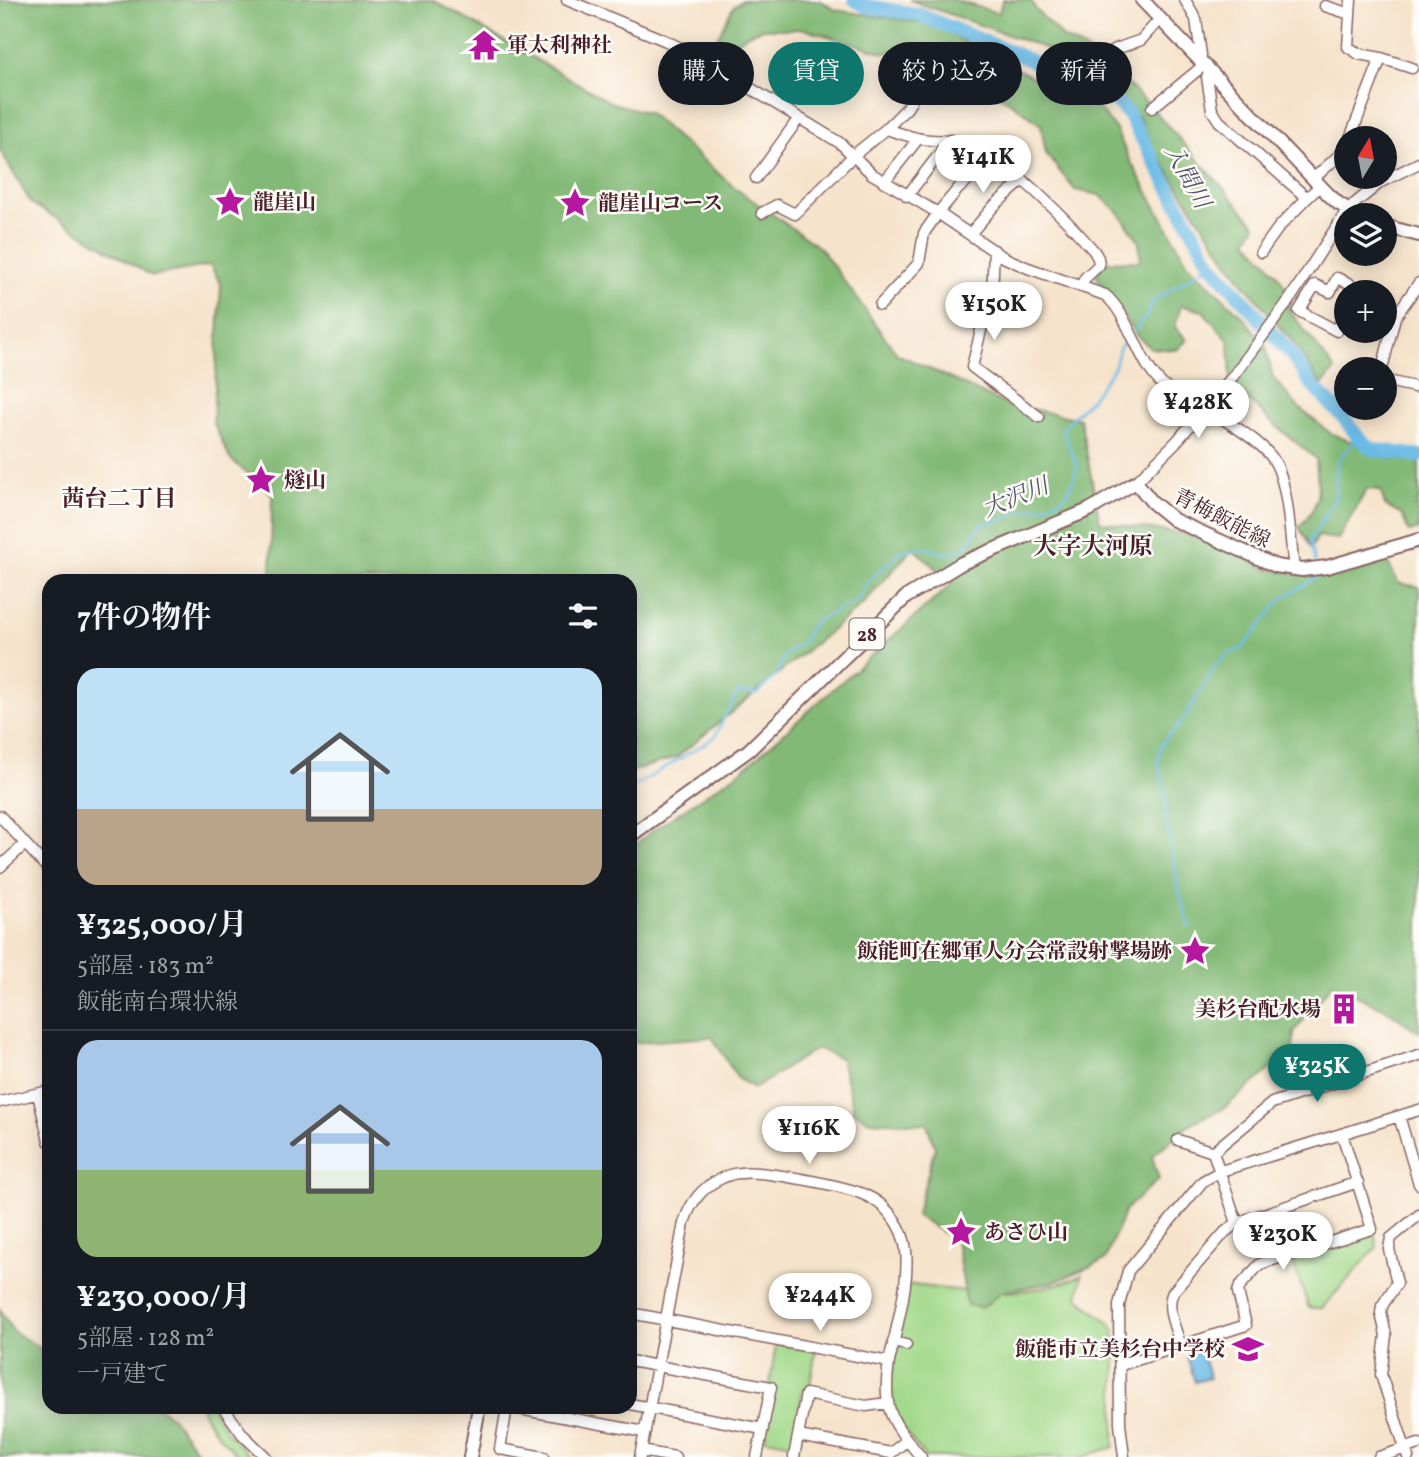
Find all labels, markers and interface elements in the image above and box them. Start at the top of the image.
temple icon: 軍太利神社 [467,28,501,62]
place label: 軍太利神社 [507,32,612,61]
chip: 購入 [658,42,754,105]
chip: 賃貸 [768,42,864,105]
chip: 絞り込み [878,42,1022,105]
chip: 新着 [1036,42,1132,105]
north arrow [1334,126,1396,189]
map controls [1334,126,1397,420]
pin: ¥141K [934,136,1032,195]
water label: 入間川 [1156,139,1218,218]
text: ¥141K [951,142,1015,174]
place icon: 龍崖山 [213,185,247,219]
place icon: 龍崖山コース [558,186,592,220]
place label: 龍崖山 [253,189,316,218]
place label: 龍崖山コース [598,190,723,219]
button: layers [1334,203,1397,266]
button: + [1334,280,1397,343]
pin: ¥150K [945,282,1043,342]
text: ¥150K [961,289,1027,321]
button: − [1334,357,1397,420]
pin: ¥428K [1149,380,1247,440]
text: ¥428K [1163,387,1233,419]
place icon: 燧山 [244,463,278,497]
place label: 燧山 [284,467,326,496]
water label: 大沢川 [978,470,1057,527]
street label: 青梅飯能線 [1168,483,1275,556]
district label: 茜台二丁目 [62,484,177,516]
district label: 大字大河原 [1033,531,1153,565]
icon: filters [564,597,602,635]
text: 7件の物件 [77,598,211,640]
road number: 28 [850,618,884,650]
icon: home [277,714,403,840]
text: ¥325,000/月 [77,905,248,947]
place icon: 飯能町在郷軍人分会常設射撃場跡 [1178,934,1212,968]
place label: 飯能町在郷軍人分会常設射撃場跡 [857,938,1172,967]
text: 5部屋 · 183 m² [77,951,214,983]
text: 飯能南台環状線 [77,987,238,1019]
building icon: 美杉台配水場 [1327,992,1361,1026]
place label: 美杉台配水場 [1195,996,1321,1025]
pin: ¥325K [1268,1044,1366,1104]
text: ¥325K [1284,1051,1350,1083]
icon: home [277,1086,403,1212]
pin: ¥116K [760,1106,858,1166]
text: ¥116K [778,1113,840,1145]
pin: ¥230K [1234,1212,1332,1272]
place icon: あさひ山 [944,1215,978,1249]
place label: あさひ山 [984,1219,1068,1248]
text: ¥230K [1249,1219,1317,1251]
pin: ¥244K [771,1274,869,1333]
text: ¥230,000/月 [77,1277,251,1319]
text: ¥244K [785,1280,855,1312]
text: 5部屋 · 128 m² [77,1323,214,1355]
school or university icon: 飯能市立美杉台中学校 [1231,1332,1265,1366]
place label: 飯能市立美杉台中学校 [1015,1336,1225,1365]
text: 一戸建て [77,1359,169,1391]

